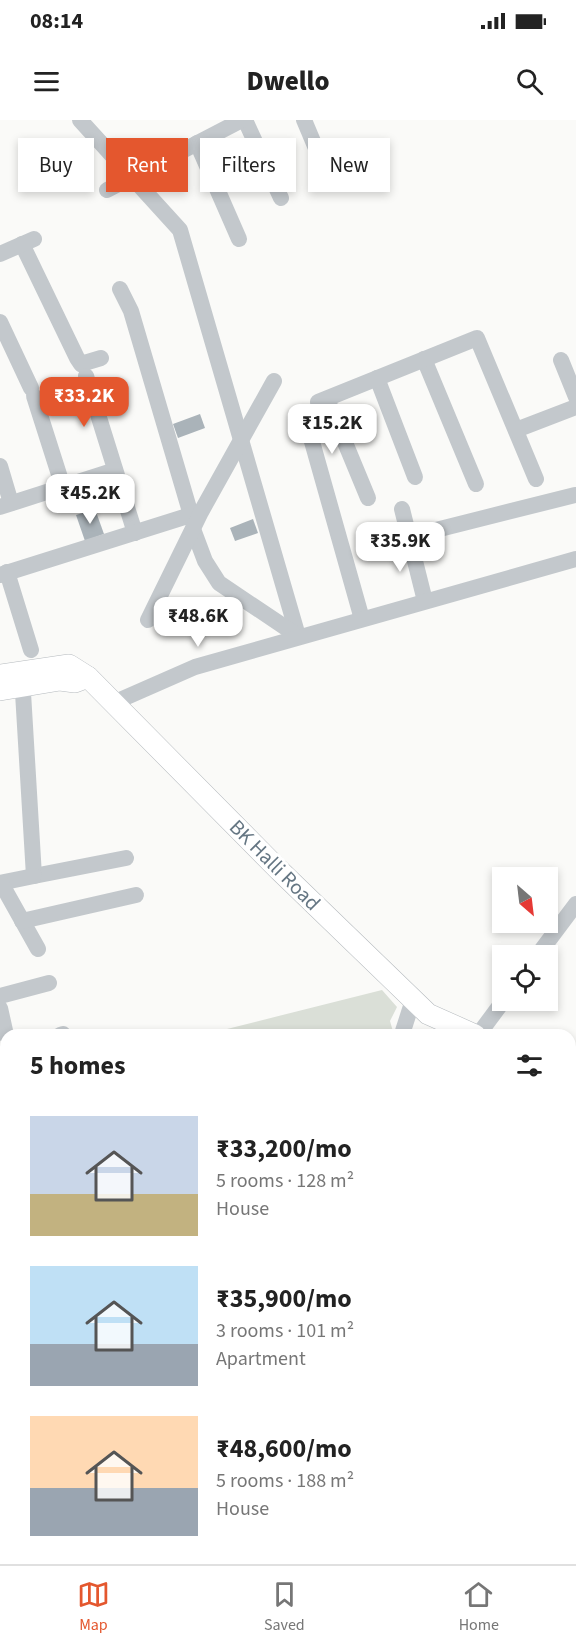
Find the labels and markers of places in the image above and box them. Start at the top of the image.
pin: ₹33.2K [35,377,133,428]
pin: ₹15.2K [283,404,381,455]
pin: ₹45.2K [41,474,139,525]
pin: ₹35.9K [351,522,449,573]
pin: ₹48.6K [149,597,247,648]

